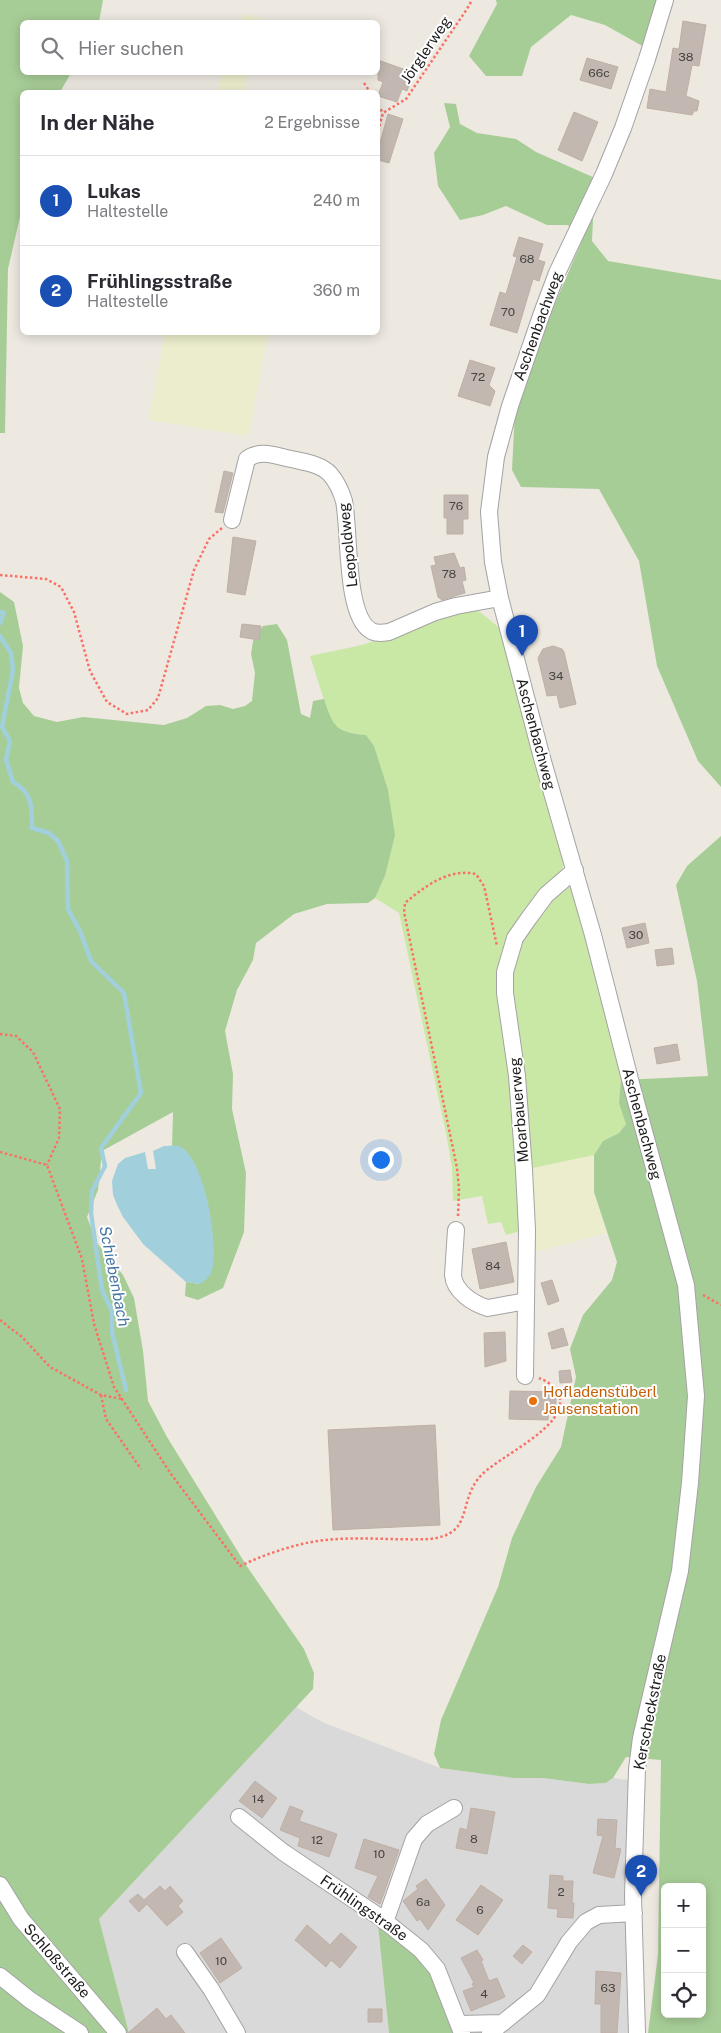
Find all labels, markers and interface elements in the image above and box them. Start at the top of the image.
street label: Jörglerweg [397,13,454,87]
search box [20,20,380,75]
icon: search [38,34,66,62]
text: Hier suchen [78,37,184,59]
house number: 38 [678,50,694,64]
house number: 66c [588,66,610,80]
text: In der Nähe [40,110,155,135]
text: 2 Ergebnisse [264,113,360,132]
text: Lukas [87,180,141,202]
text: 1 [53,191,59,210]
text: 240 m [313,191,360,210]
text: Haltestelle [87,202,168,221]
house number: 68 [519,252,535,266]
street label: Aschenbachweg [510,269,565,383]
text: Frühlingsstraße [87,270,232,292]
text: 2 [51,281,61,300]
text: 360 m [313,281,360,300]
text: Haltestelle [87,292,168,311]
house number: 70 [501,305,515,319]
house number: 72 [471,370,485,384]
house number: 76 [449,499,463,513]
street label: Leopoldweg [335,502,360,588]
house number: 78 [442,567,457,581]
pin: 1 [506,615,538,656]
house number: 34 [548,669,564,683]
street label: Aschenbachweg [513,676,560,792]
house number: 30 [629,928,643,942]
street label: Moarbauerweg [505,1057,532,1163]
street label: Aschenbachweg [619,1066,666,1182]
your location [368,1147,394,1173]
water label: Schiebenbach [95,1224,134,1328]
house number: 84 [485,1259,501,1273]
place label: Hofladenstüberl Jausenstation [543,1383,657,1417]
marker: Hofladenstüberl Jausenstation [527,1395,539,1407]
street label: Kerscheckstraße [630,1653,669,1771]
house number: 14 [252,1792,265,1806]
house number: 8 [470,1832,478,1846]
house number: 12 [311,1833,323,1847]
house number: 10 [373,1847,385,1861]
pin: 2 [625,1855,657,1896]
street label: Frühlingstraße [317,1871,411,1944]
map controls [661,1883,706,2018]
button: + [661,1883,706,1928]
house number: 2 [557,1885,565,1899]
house number: 6a [416,1895,430,1909]
house number: 6 [476,1903,484,1917]
street label: Schloßstraße [21,1920,94,2001]
button: − [661,1928,706,1973]
house number: 10 [215,1954,227,1968]
button: locate [661,1973,706,2018]
house number: 63 [601,1981,615,1995]
house number: 4 [480,1987,488,2001]

